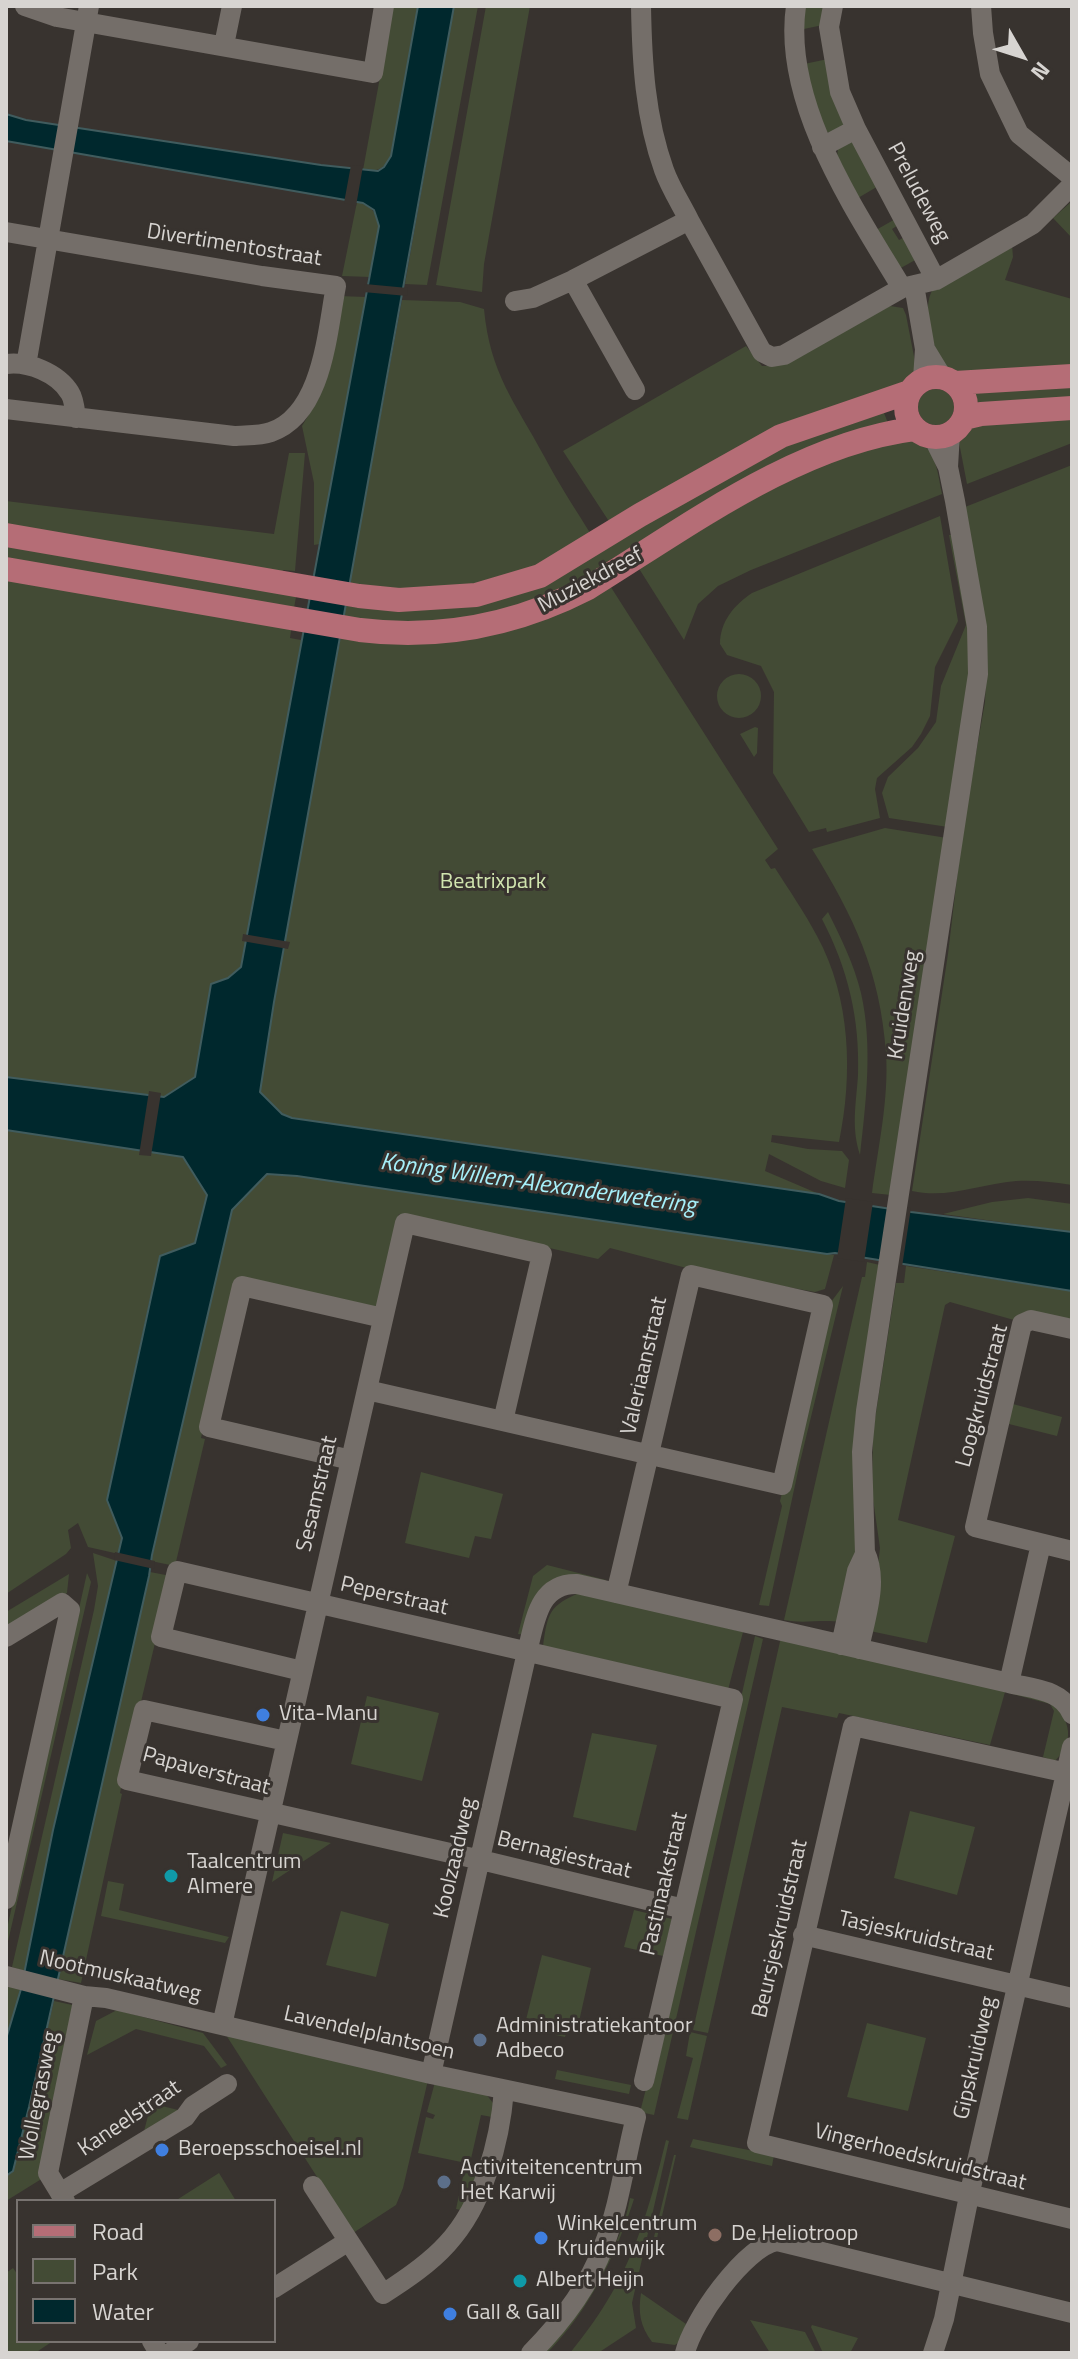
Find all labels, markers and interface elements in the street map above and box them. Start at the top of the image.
north arrow [982,16,1062,96]
text: N [1023,54,1059,88]
street label: Preludeweg [881,138,955,248]
street label: Divertimentostraat [145,219,323,273]
street label: Muziekdreef [534,542,648,620]
park label: Beatrixpark [440,870,546,896]
street label: Kruidenweg [883,949,927,1061]
water label: Koning Willem-Alexanderwetering [378,1149,698,1221]
street label: Valeriaanstraat [616,1294,674,1438]
street label: Loogkruidstraat [951,1322,1015,1470]
street label: Sesamstraat [292,1434,344,1554]
street label: Peperstraat [338,1572,450,1622]
place label: Vita-Manu [279,1702,378,1728]
marker: Vita-Manu [254,1706,272,1724]
street label: Papaverstraat [139,1742,273,1802]
street label: Koolzaadweg [429,1795,483,1921]
street label: Pastinaakstraat [636,1810,694,1958]
street label: Bernagiestraat [494,1827,634,1885]
street label: Beursjeskruidstraat [748,1837,814,2021]
place label: Taalcentrum Almere [187,1850,301,1902]
marker: Taalcentrum Almere [162,1867,180,1885]
street label: Tasjeskruidstraat [836,1906,996,1968]
street label: Nootmuskaatweg [37,1946,203,2008]
street label: Gipskruidweg [949,1994,1003,2122]
street label: Lavendelplantsoen [281,2002,457,2066]
place label: Administratiekantoor Adbeco [496,2014,693,2066]
street label: Wollegrasweg [15,2029,65,2163]
marker: Administratiekantoor Adbeco [471,2031,489,2049]
street label: Kaneelstraat [74,2075,186,2163]
street label: Vingerhoedskruidstraat [811,2119,1029,2197]
place label: Beroepsschoeisel.nl [178,2137,362,2163]
marker: Beroepsschoeisel.nl [153,2141,171,2159]
place label: Activiteitencentrum Het Karwij [460,2156,643,2208]
marker: Activiteitencentrum Het Karwij [435,2173,453,2191]
legend [16,2199,276,2343]
place label: Winkelcentrum Kruidenwijk [557,2212,697,2264]
text: Road [92,2213,144,2249]
place label: De Heliotroop [731,2222,858,2248]
marker: De Heliotroop [706,2226,724,2244]
marker: Winkelcentrum Kruidenwijk [532,2229,550,2247]
text: Park [92,2253,138,2289]
place label: Albert Heijn [536,2268,644,2294]
marker: Albert Heijn [511,2272,529,2290]
text: Water [92,2293,154,2329]
place label: Gall & Gall [466,2301,560,2327]
marker: Gall & Gall [441,2305,459,2323]

